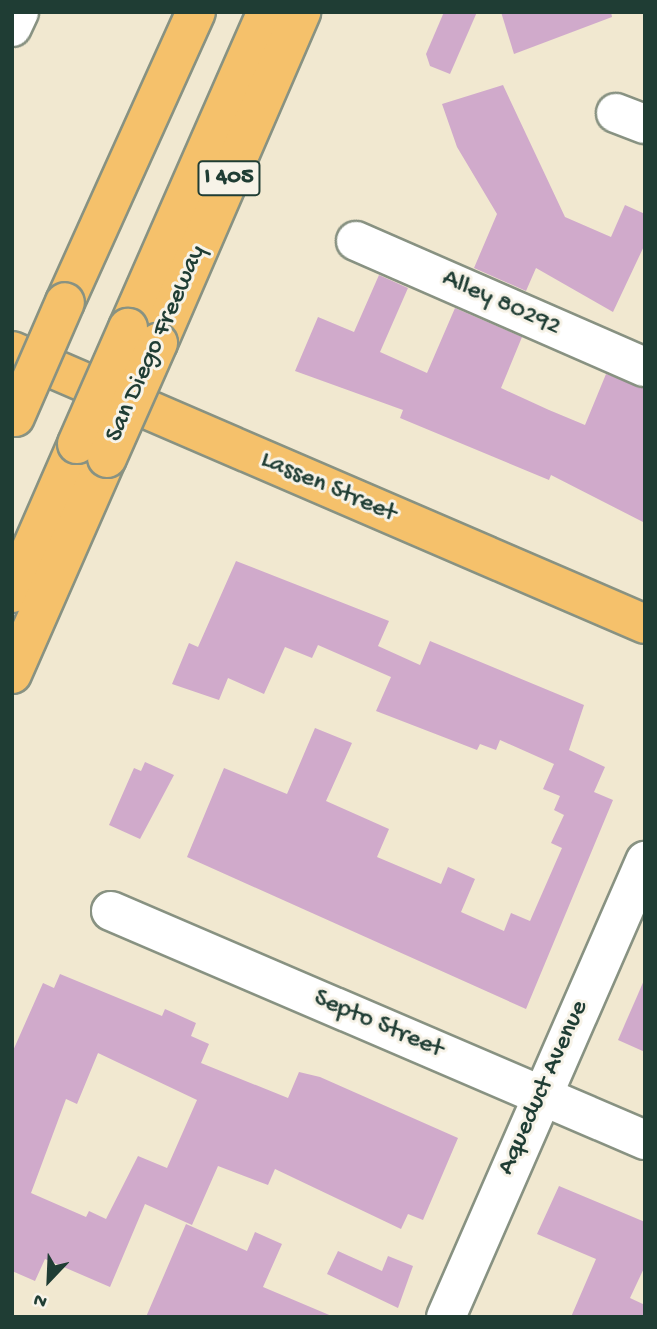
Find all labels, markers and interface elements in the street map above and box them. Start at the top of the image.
road number: I 405 [196,158,262,198]
street label: San Diego Freeway [100,241,214,447]
street label: Alley 80292 [437,264,565,344]
street label: Lassen Street [255,445,401,531]
street label: Septo Street [308,984,448,1066]
street label: Aqueduct Avenue [492,996,596,1180]
north arrow [14,1245,84,1315]
text: N [30,1287,51,1313]

